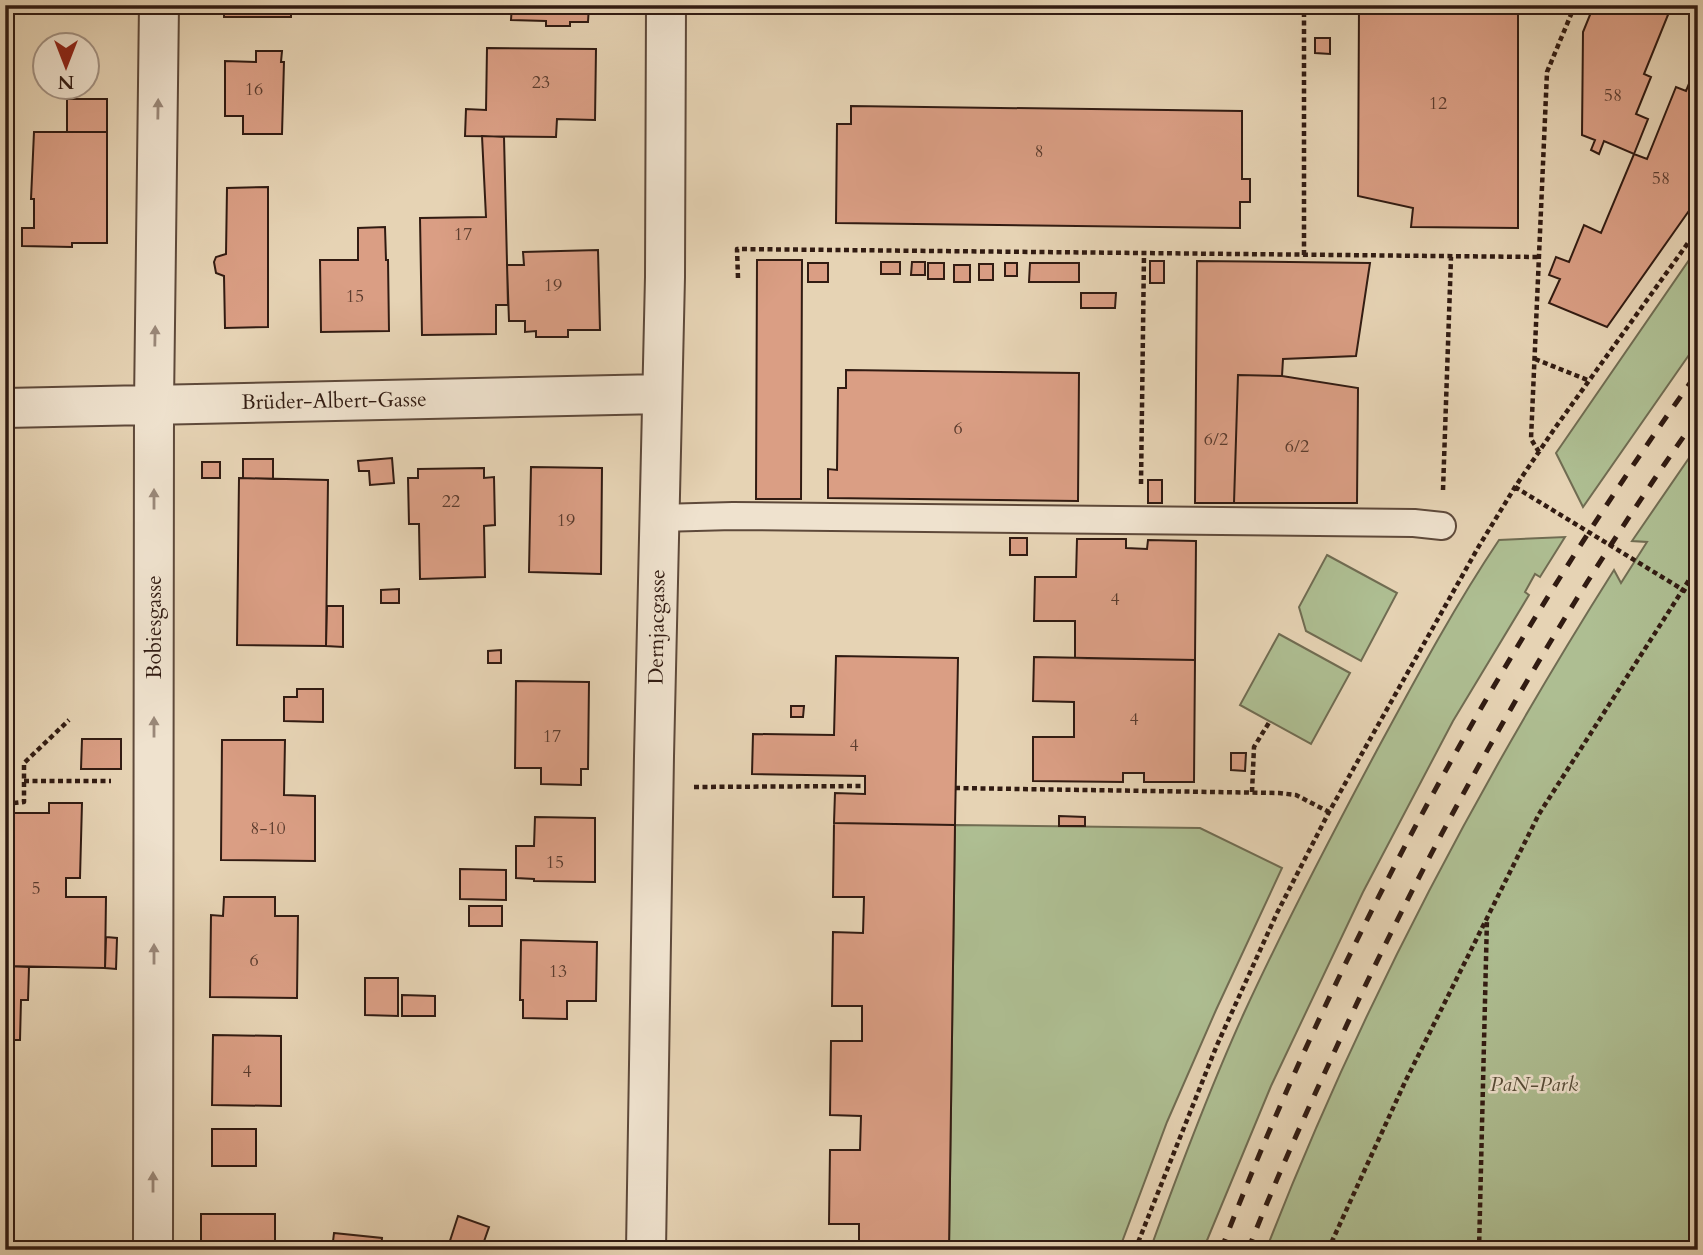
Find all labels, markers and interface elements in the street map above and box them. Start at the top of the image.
north arrow [32,32,102,102]
text: N [57,69,74,95]
house number: 23 [532,70,550,95]
house number: 16 [245,77,263,102]
house number: 58 [1604,83,1622,108]
house number: 12 [1429,91,1447,116]
one-way arrow [152,97,164,119]
house number: 8 [1034,139,1044,164]
house number: 58 [1652,166,1670,191]
house number: 17 [454,222,472,247]
house number: 19 [544,273,562,298]
house number: 15 [346,284,364,309]
one-way arrow [149,325,161,347]
street label: Brüder-Albert-Gasse [241,385,427,417]
house number: 6 [953,416,963,441]
house number: 6/2 [1204,427,1228,452]
house number: 6/2 [1285,434,1309,459]
one-way arrow [148,488,160,510]
house number: 22 [442,489,460,514]
house number: 19 [557,508,575,533]
street label: Dernjacgasse [641,569,673,685]
street label: Bobiesgasse [140,575,169,679]
house number: 4 [1110,587,1120,612]
house number: 4 [1129,707,1139,732]
one-way arrow [148,715,160,737]
house number: 17 [543,724,561,749]
house number: 4 [849,733,859,758]
house number: 8-10 [250,816,286,841]
house number: 15 [546,850,564,875]
house number: 5 [31,876,41,901]
one-way arrow [148,943,160,965]
house number: 6 [249,948,259,973]
house number: 13 [549,959,567,984]
house number: 4 [242,1059,252,1084]
park label: PaN-Park [1490,1070,1579,1099]
one-way arrow [147,1170,159,1192]

